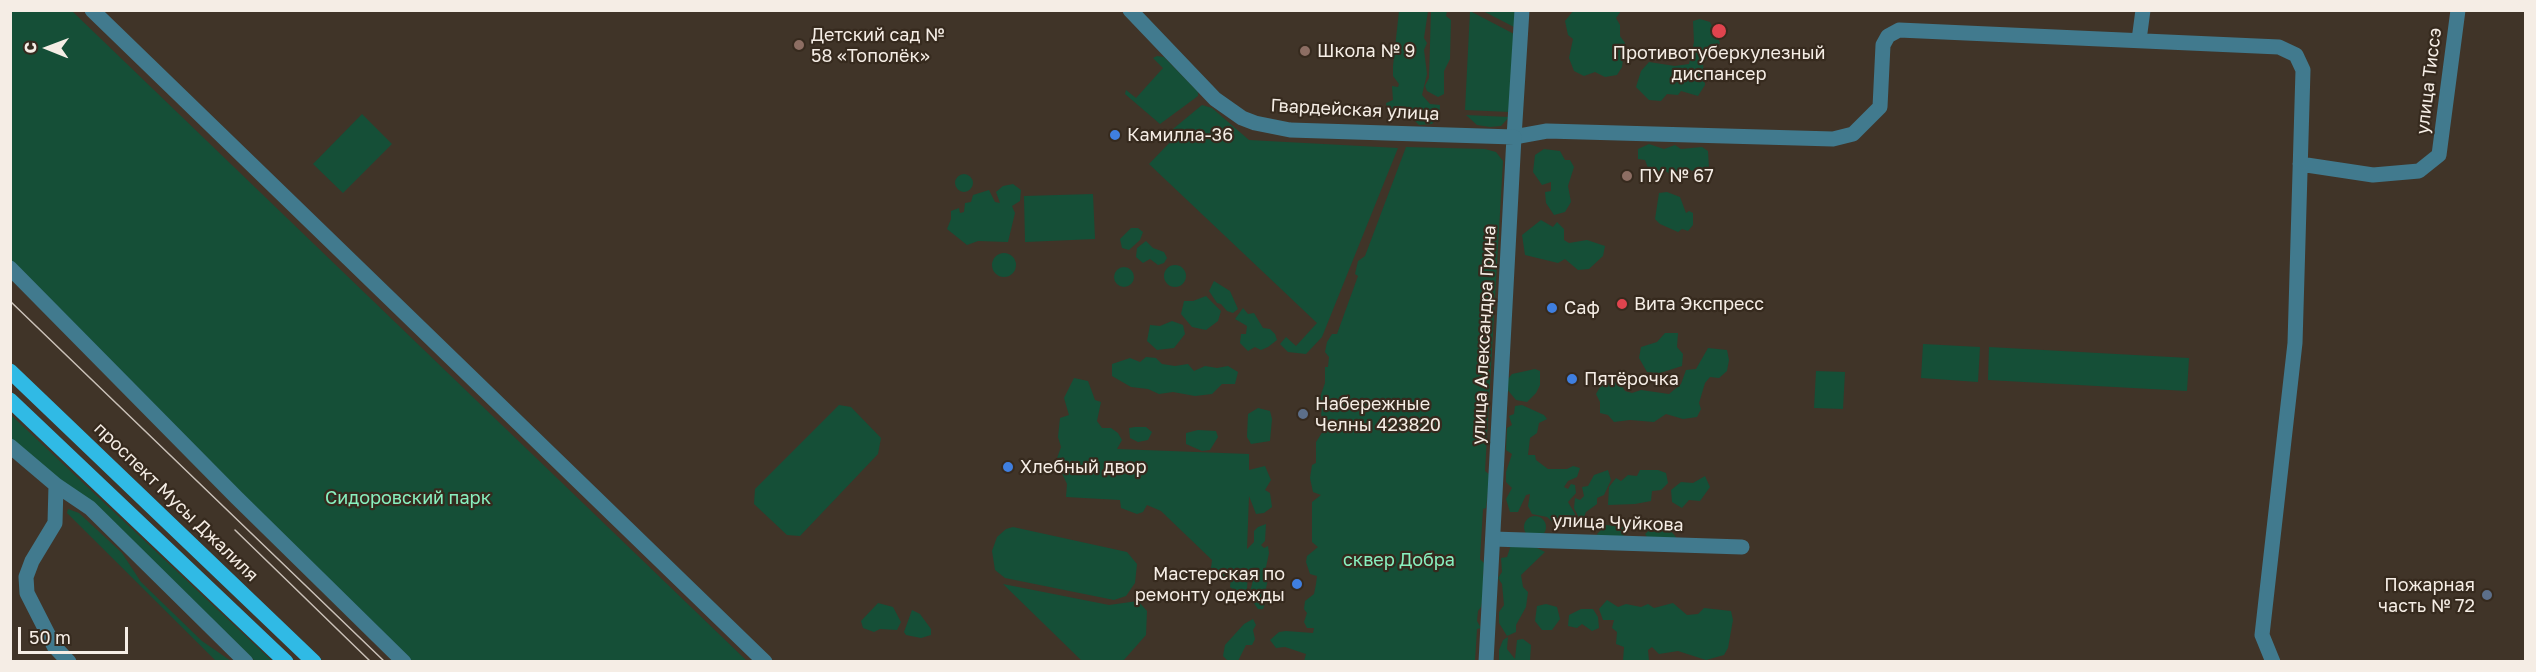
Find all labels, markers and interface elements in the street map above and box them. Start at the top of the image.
north arrow [18,18,78,78]
marker: Противотуберкулезный диспансер [1710,22,1728,40]
place label: Детский сад № 58 «Тополёк» [811,24,945,66]
street label: улица Тиссэ [2412,26,2446,136]
marker: Детский сад № 58 «Тополёк» [792,38,806,52]
place label: Школа № 9 [1317,40,1415,62]
text: С [20,42,40,54]
place label: Противотуберкулезный диспансер [1612,42,1826,84]
marker: Школа № 9 [1298,44,1312,58]
street label: Гвардейская улица [1270,95,1440,125]
place label: Камилла-36 [1127,124,1233,146]
marker: Камилла-36 [1108,128,1122,142]
place label: ПУ № 67 [1639,165,1714,187]
marker: ПУ № 67 [1620,169,1634,183]
street label: улица Александра Грина [1467,225,1501,445]
place label: Вита Экспресс [1634,293,1764,315]
place label: Саф [1564,297,1600,319]
marker: Вита Экспресс [1615,297,1629,311]
marker: Саф [1545,301,1559,315]
place label: Пятёрочка [1584,368,1679,390]
marker: Пятёрочка [1565,372,1579,386]
place label: Набережные Челны 423820 [1315,393,1441,436]
marker: Набережные Челны 423820 [1296,407,1310,421]
street label: проспект Мусы Джалиля [89,418,263,586]
place label: Хлебный двор [1020,456,1146,478]
marker: Хлебный двор [1001,460,1015,474]
park label: Сидоровский парк [325,487,491,509]
street label: улица Чуйкова [1552,510,1684,536]
park label: сквер Добра [1343,549,1455,571]
place label: Мастерская по ремонту одежды [1135,563,1285,606]
place label: Пожарная часть № 72 [2378,574,2475,616]
marker: Мастерская по ремонту одежды [1290,577,1304,591]
marker: Пожарная часть № 72 [2480,588,2494,602]
scale bar [21,615,130,653]
text: 50 m [29,626,71,648]

